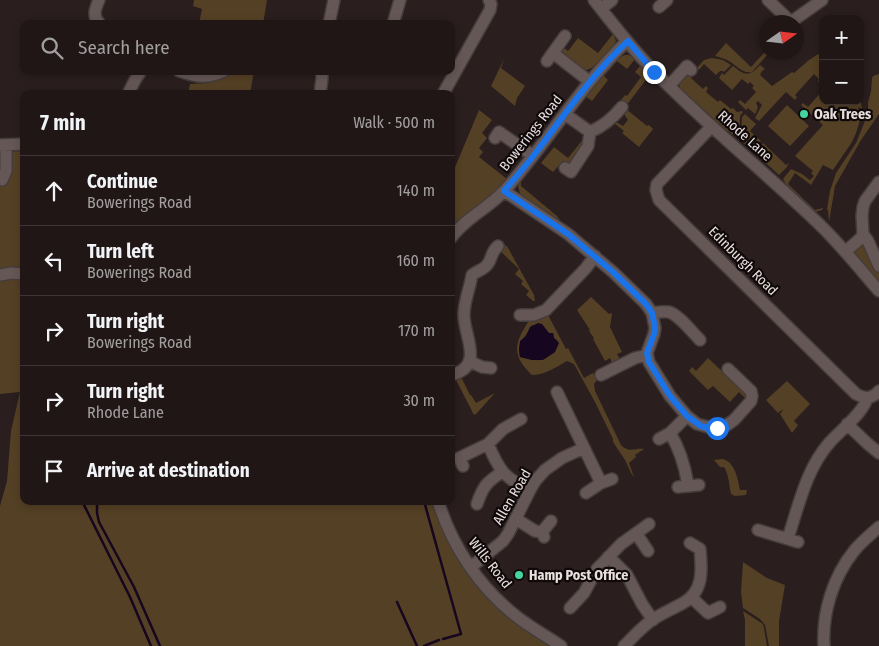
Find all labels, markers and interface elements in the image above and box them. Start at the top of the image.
north arrow [759,15,804,60]
map controls [819,15,864,105]
button: + [819,15,864,60]
search box [20,20,455,75]
icon: search [38,34,66,62]
text: Search here [78,36,170,59]
button: − [819,60,864,105]
route end [643,61,666,84]
street label: Bowerings Road [496,92,566,174]
place label: Oak Trees [814,106,871,123]
street label: Rhode Lane [714,107,776,165]
marker: Oak Trees [798,108,810,120]
text: 7 min [40,110,86,136]
text: Walk · 500 m [353,113,435,132]
text: Continue [87,170,158,193]
icon: ahead [40,177,68,205]
text: 140 m [397,181,435,200]
text: Bowerings Road [87,193,192,212]
street label: Edinburgh Road [705,223,781,299]
text: Turn left [87,240,154,263]
icon: left [40,247,68,275]
text: 160 m [396,251,435,270]
text: Bowerings Road [87,263,192,282]
text: Turn right [87,310,164,333]
icon: right [40,317,68,345]
text: 170 m [398,321,435,340]
text: Bowerings Road [87,333,192,352]
text: Turn right [87,380,164,403]
icon: right [40,387,68,415]
text: 30 m [403,391,435,410]
text: Rhode Lane [87,403,164,422]
route start [706,417,729,440]
icon: arrive [40,457,68,485]
text: Arrive at destination [87,459,250,482]
street label: Allen Road [489,466,535,528]
street label: Wills Road [465,534,515,592]
place label: Hamp Post Office [529,567,628,584]
marker: Hamp Post Office [513,569,525,581]

